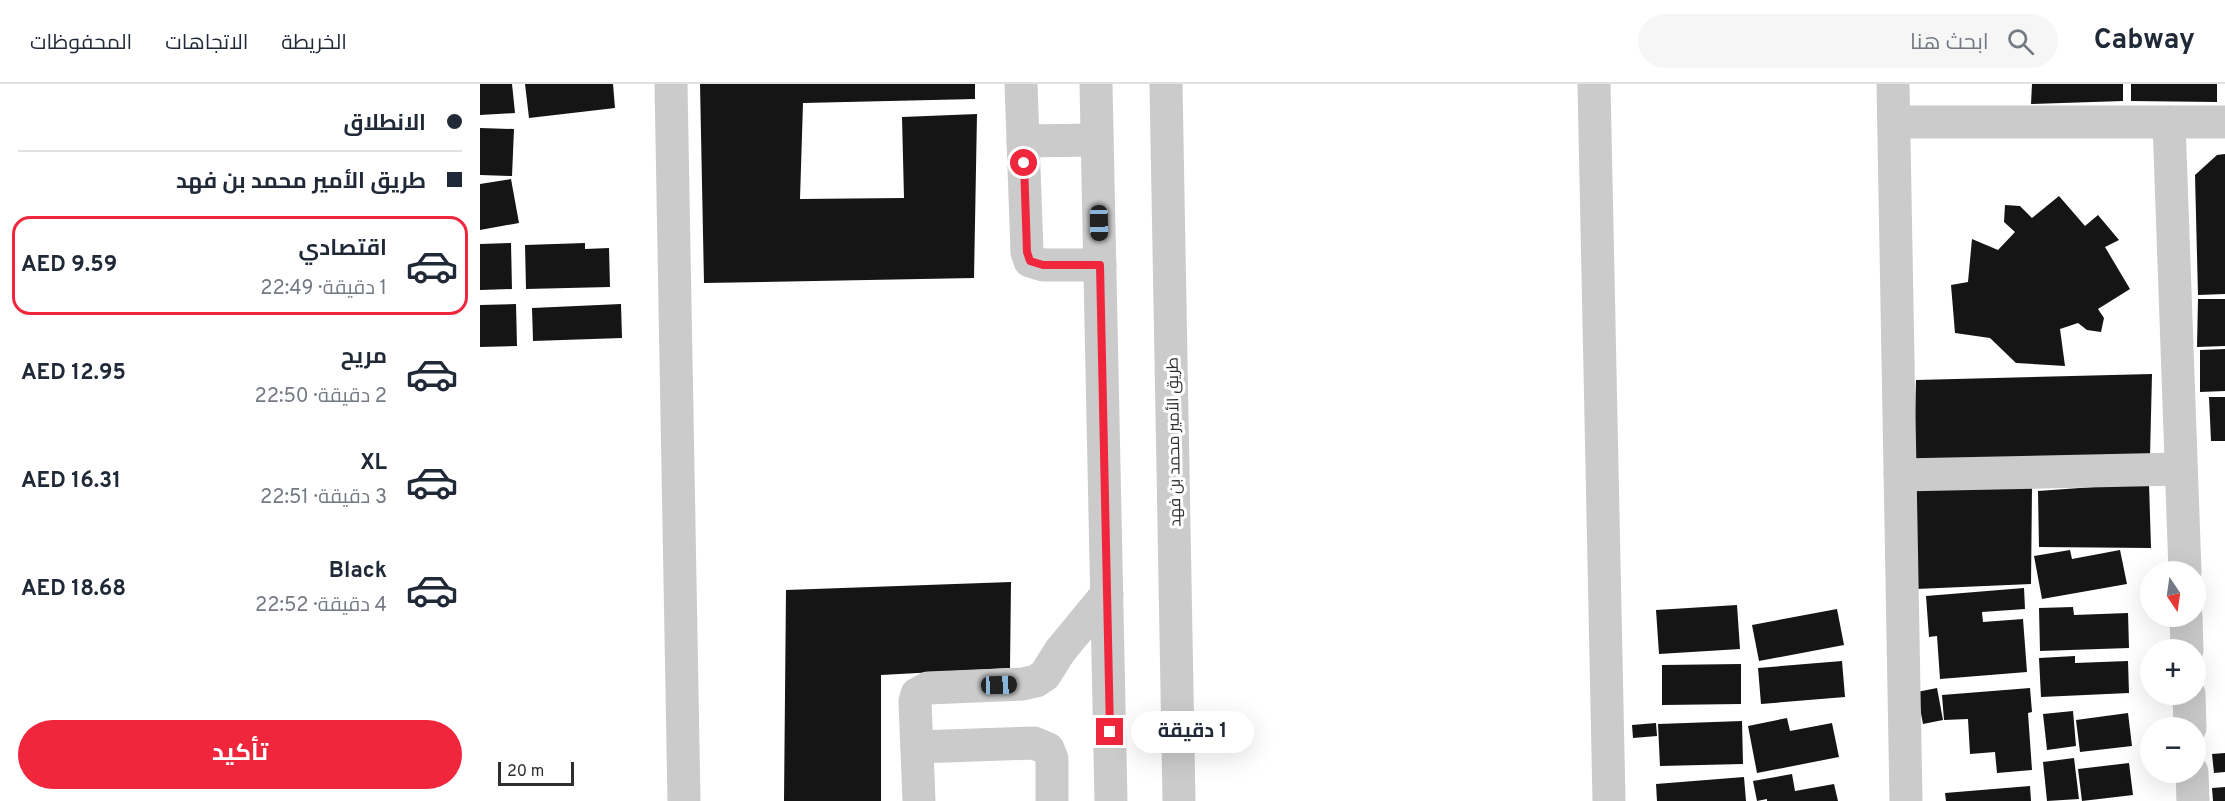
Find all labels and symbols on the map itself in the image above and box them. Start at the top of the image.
route start [1010,149,1037,176]
car [1090,205,1108,241]
street label: طريق الأمير محمد بن فهد [1164,357,1186,527]
north arrow [2140,561,2206,627]
car [981,675,1017,695]
callout: 1 دقيقة [1131,711,1254,753]
route end [1096,718,1123,745]
scale bar [498,759,574,786]

